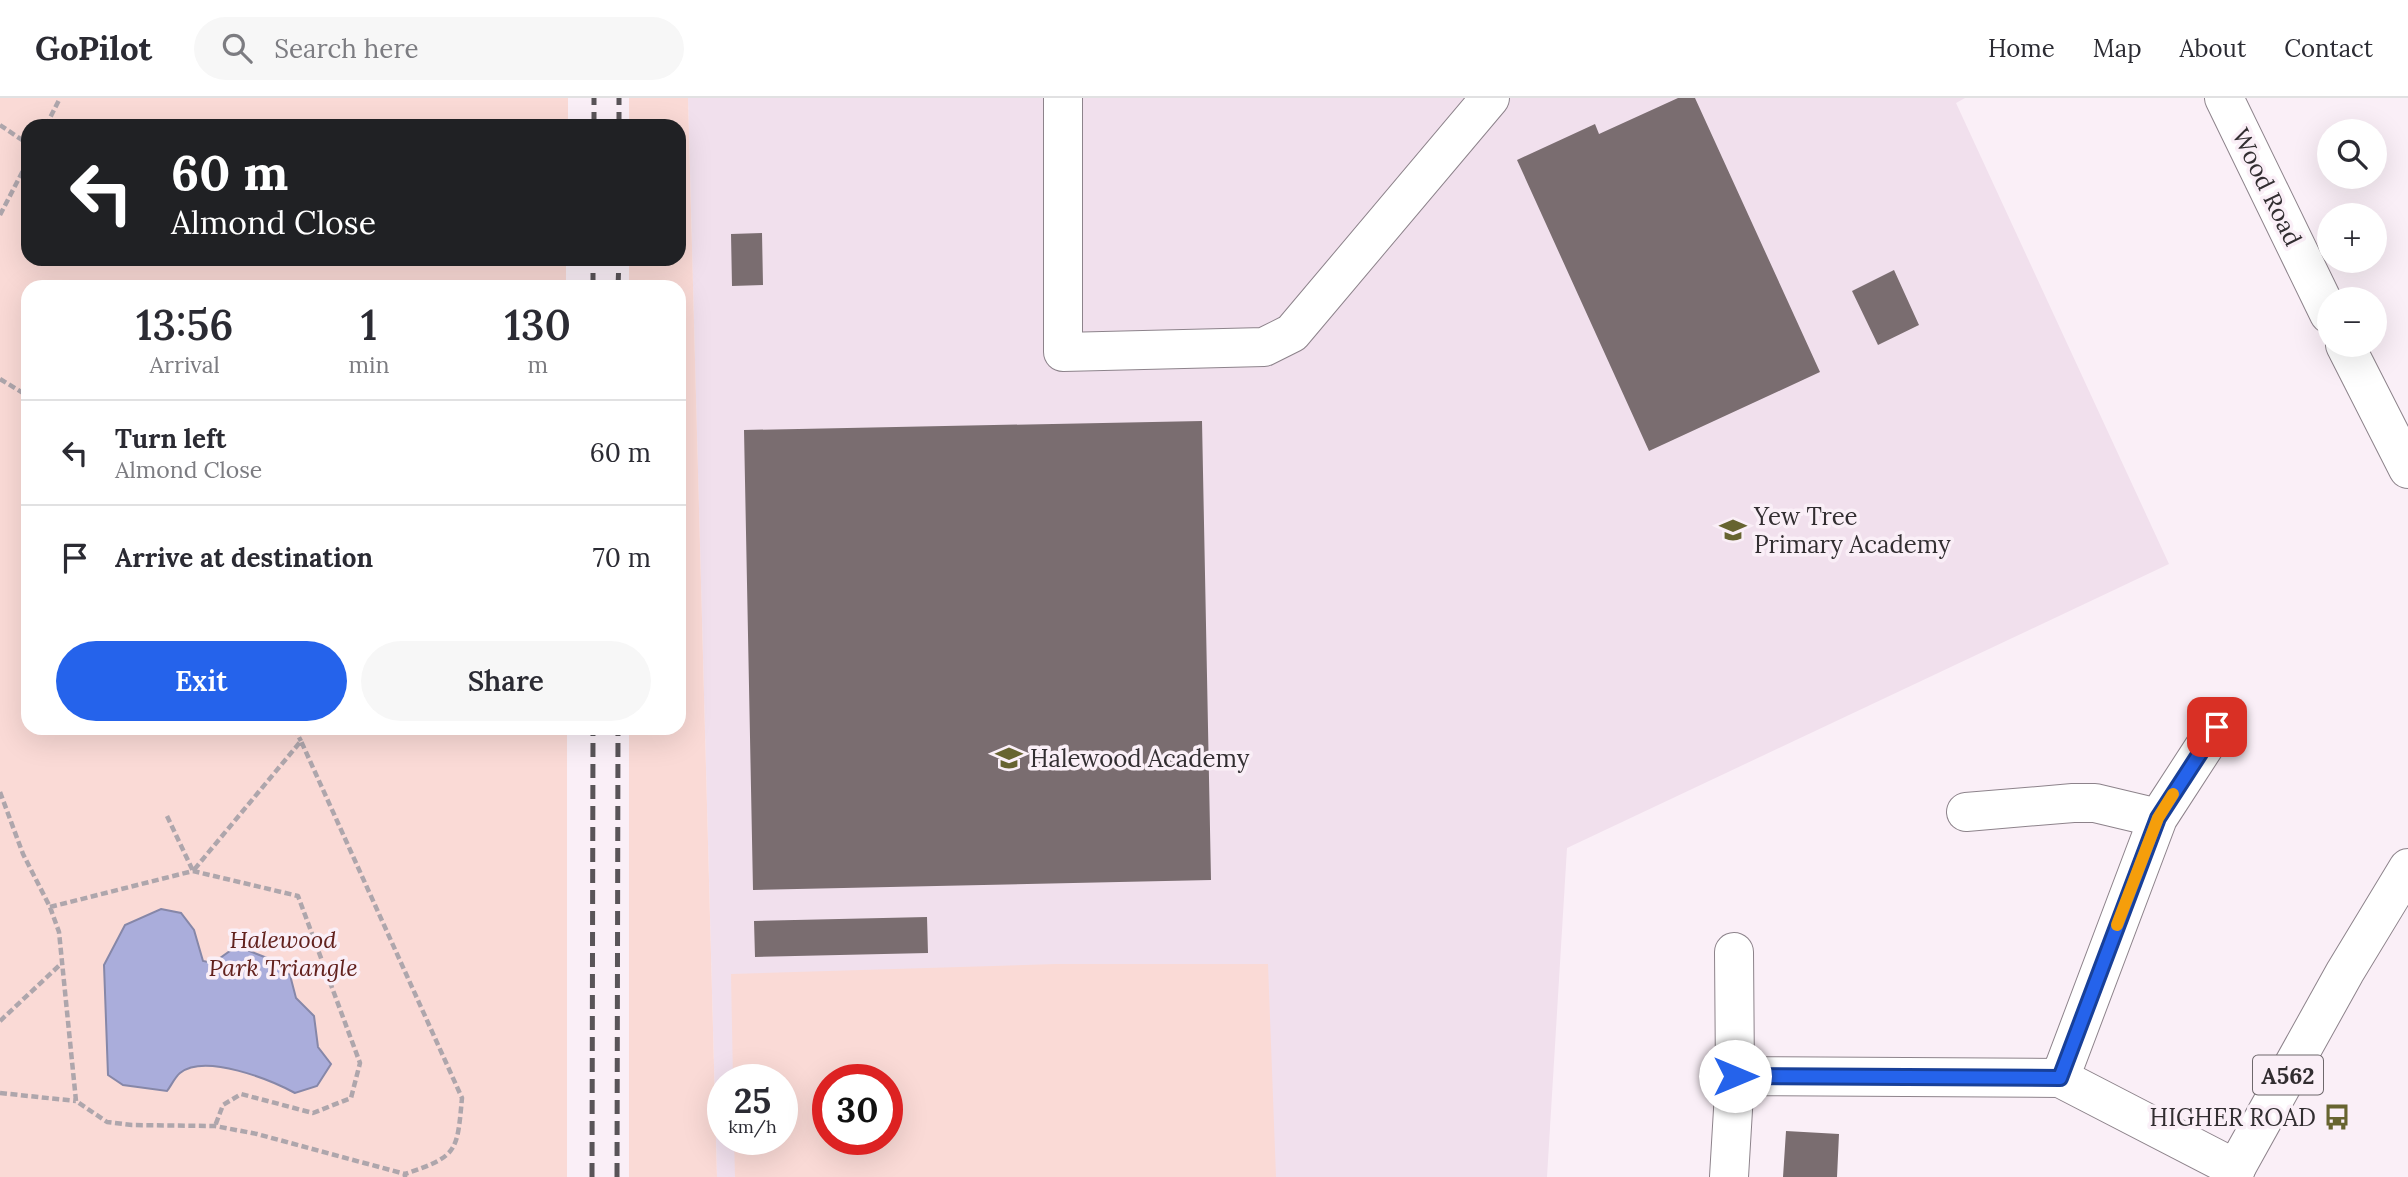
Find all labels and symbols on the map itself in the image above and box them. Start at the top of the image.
street label: Wood Road [2225,123,2309,251]
place label: Yew Tree Primary Academy [1753,501,1951,560]
school or university icon: Yew Tree Primary Academy [1718,515,1748,545]
pin [2187,697,2247,757]
school or university icon: Halewood Academy [994,743,1024,773]
place label: Halewood Academy [1030,743,1250,774]
park label: Halewood Park Triangle [208,924,358,983]
position arrow [1698,1039,1772,1113]
road number: A562 [2253,1056,2323,1094]
speed limit sign: 30 [812,1064,903,1155]
place label: HIGHER ROAD [2149,1102,2316,1133]
bus stop icon: HIGHER ROAD [2322,1102,2352,1132]

